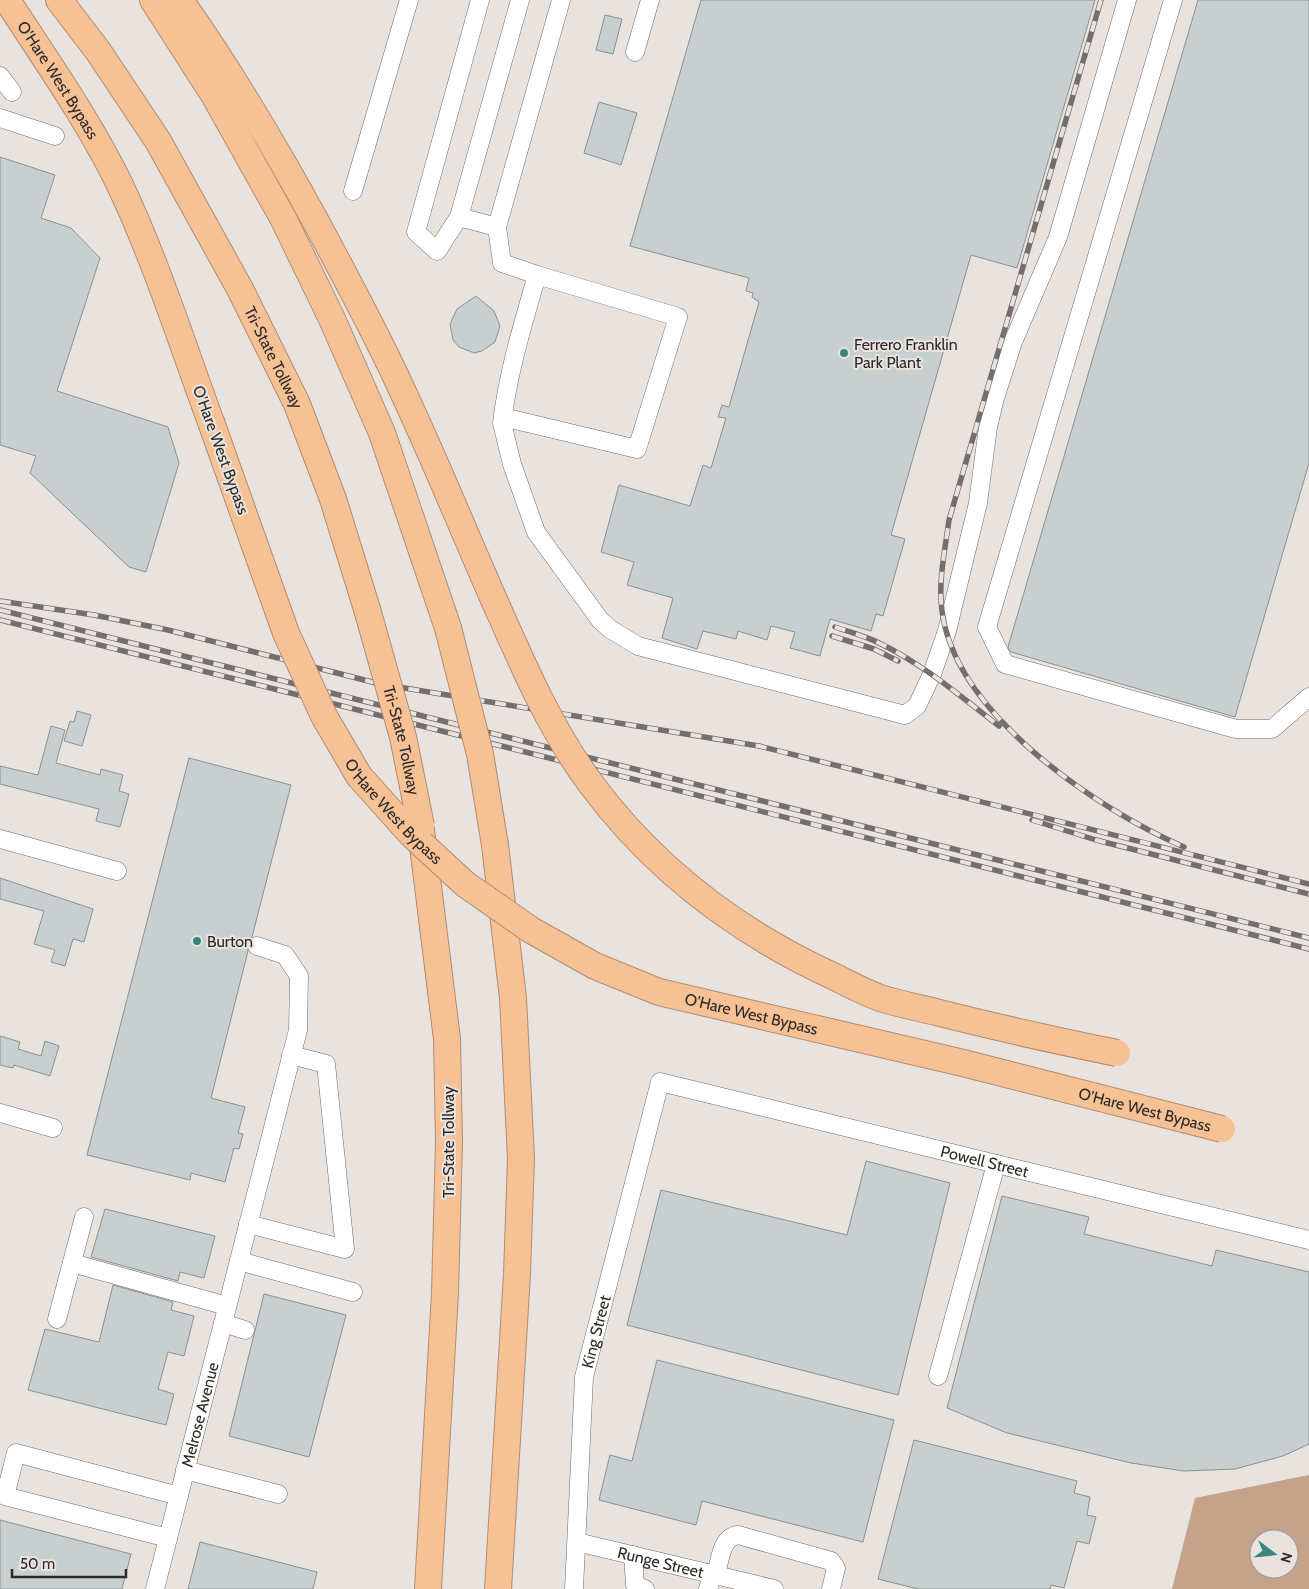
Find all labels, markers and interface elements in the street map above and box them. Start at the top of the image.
street label: O'Hare West Bypass [14,17,103,143]
street label: Tri-State Tollway [241,303,307,411]
place label: Ferrero Franklin Park Plant [854,335,958,372]
marker: Ferrero Franklin Park Plant [838,347,850,359]
street label: O'Hare West Bypass [189,383,253,518]
street label: Tri-State Tollway [380,683,424,797]
street label: O'Hare West Bypass [341,755,447,868]
place label: Burton [207,932,253,951]
marker: Burton [191,935,203,947]
street label: O'Hare West Bypass [683,989,820,1038]
street label: O'Hare West Bypass [1077,1083,1214,1135]
street label: Tri-State Tollway [439,1086,458,1198]
street label: Powell Street [939,1141,1031,1181]
street label: King Street [577,1293,614,1370]
street label: Melrose Avenue [177,1360,222,1469]
north arrow [1249,1529,1299,1579]
street label: Runge Street [616,1543,706,1582]
scale bar [12,1546,126,1578]
text: N [1276,1550,1297,1565]
text: 50 m [20,1555,55,1573]

